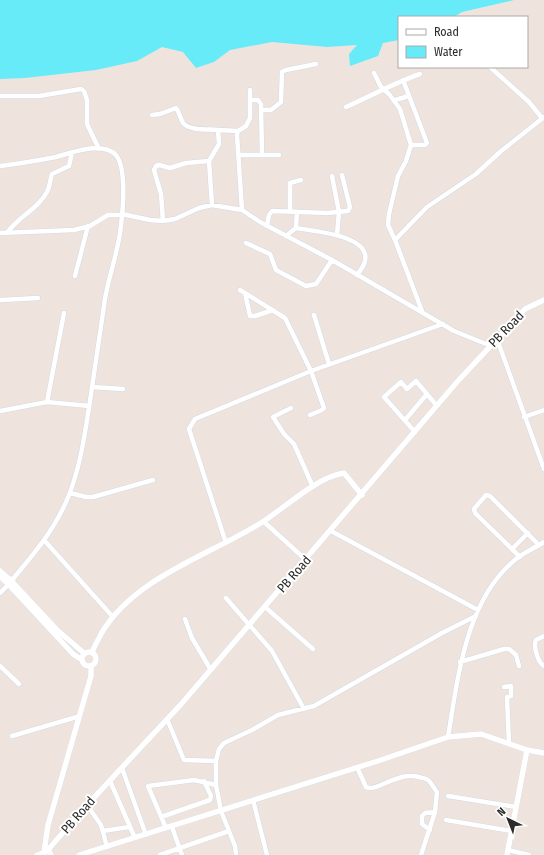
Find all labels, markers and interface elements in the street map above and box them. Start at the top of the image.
legend [398,16,528,68]
text: Road [434,25,459,39]
text: Water [434,45,463,59]
street label: PB Road [485,308,527,350]
street label: PB Road [274,553,314,595]
street label: PB Road [58,794,98,836]
north arrow [488,799,528,839]
text: N [495,805,508,819]

